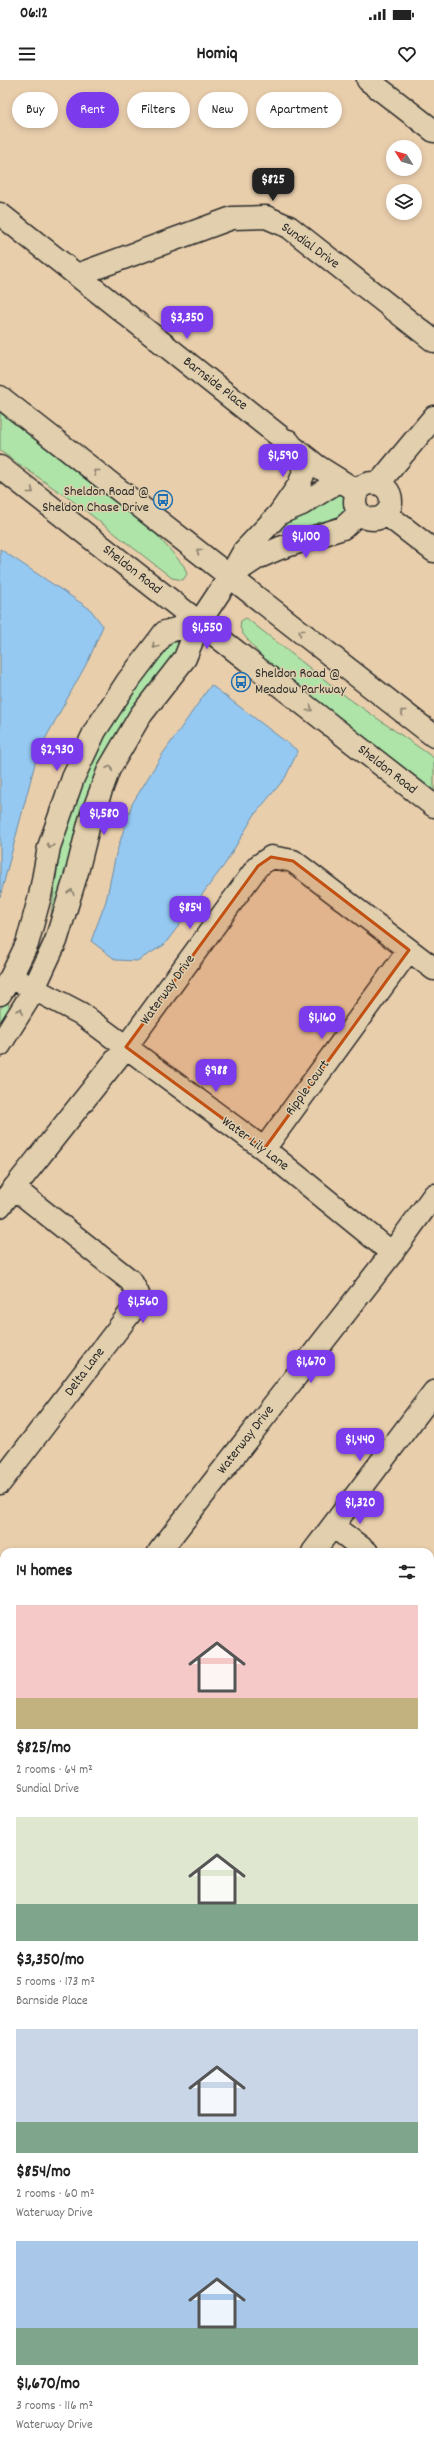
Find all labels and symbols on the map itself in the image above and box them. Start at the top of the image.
north arrow [386,140,422,176]
pin: $825 [249,168,297,202]
street label: Sundial Drive [277,218,343,274]
pin: $3,350 [154,306,220,340]
street label: Barnside Place [178,352,252,416]
pin: $1,590 [250,444,316,478]
one-way arrow [93,469,100,476]
place label: Sheldon Road @ Sheldon Chase Drive [42,482,149,518]
one-way arrow [26,486,33,493]
bus stop icon: Sheldon Road @ Sheldon Chase Drive [152,489,174,511]
pin: $1,100 [273,525,339,559]
street label: Sheldon Road [98,540,166,600]
one-way arrow [196,549,203,556]
pin: $1,550 [174,616,240,650]
one-way arrow [298,629,305,636]
one-way arrow [152,641,159,648]
place label: Sheldon Road @ Meadow Parkway [255,664,346,700]
bus stop icon: Sheldon Road @ Meadow Parkway [230,671,252,693]
one-way arrow [305,704,312,711]
one-way arrow [401,709,408,716]
pin: $2,930 [24,738,90,772]
street label: Sheldon Road [353,740,421,800]
one-way arrow [105,765,113,773]
pin: $1,580 [71,802,137,836]
one-way arrow [46,842,55,849]
one-way arrow [66,889,75,896]
pin: $854 [166,896,214,930]
street label: Waterway Drive [136,951,200,1029]
pin: $1,160 [289,1006,355,1040]
one-way arrow [16,1008,23,1015]
street label: Ripple Court [281,1056,335,1120]
pin: $988 [192,1059,240,1093]
street label: Water Lily Lane [217,1112,293,1176]
pin: $1,560 [110,1290,176,1324]
street label: Delta Lane [60,1343,110,1401]
pin: $1,670 [278,1350,344,1384]
street label: Waterway Drive [213,1401,279,1479]
pin: $1,440 [327,1428,393,1462]
pin: $1,320 [327,1491,393,1525]

